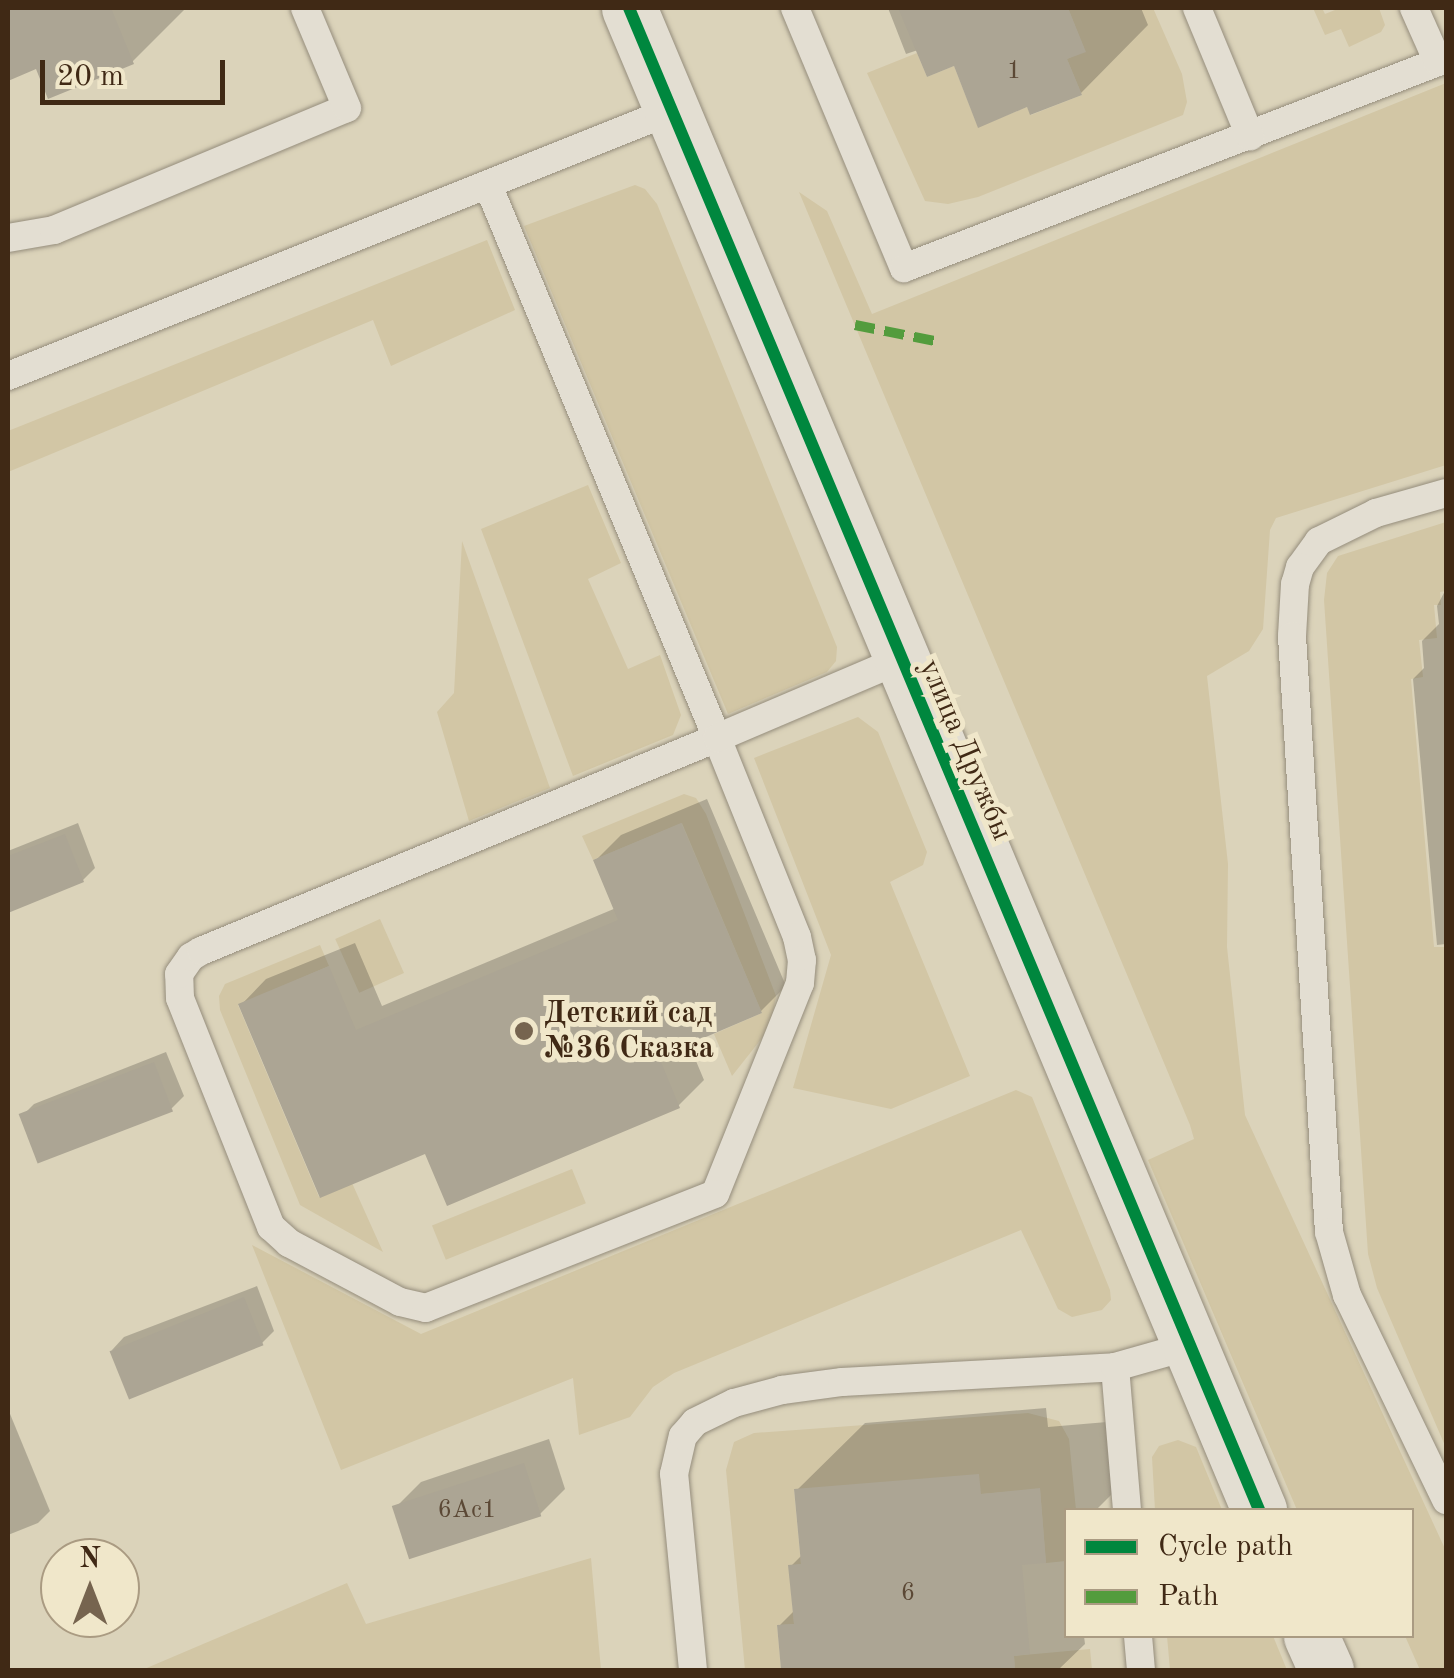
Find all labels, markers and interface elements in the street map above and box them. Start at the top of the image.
scale bar [45,40,230,102]
house number: 1 [1007,57,1021,87]
text: 20 m [57,62,124,92]
street label: улица Дружбы [911,654,1019,846]
place label: Детский сад №36 Сказка [544,996,714,1066]
marker: Детский сад №36 Сказка [513,1020,535,1042]
house number: 6Ас1 [438,1496,496,1526]
legend [1064,1508,1414,1638]
text: Cycle path [1158,1532,1293,1562]
north arrow [40,1538,140,1638]
text: N [79,1546,101,1574]
house number: 6 [901,1579,915,1609]
text: Path [1158,1582,1219,1612]

